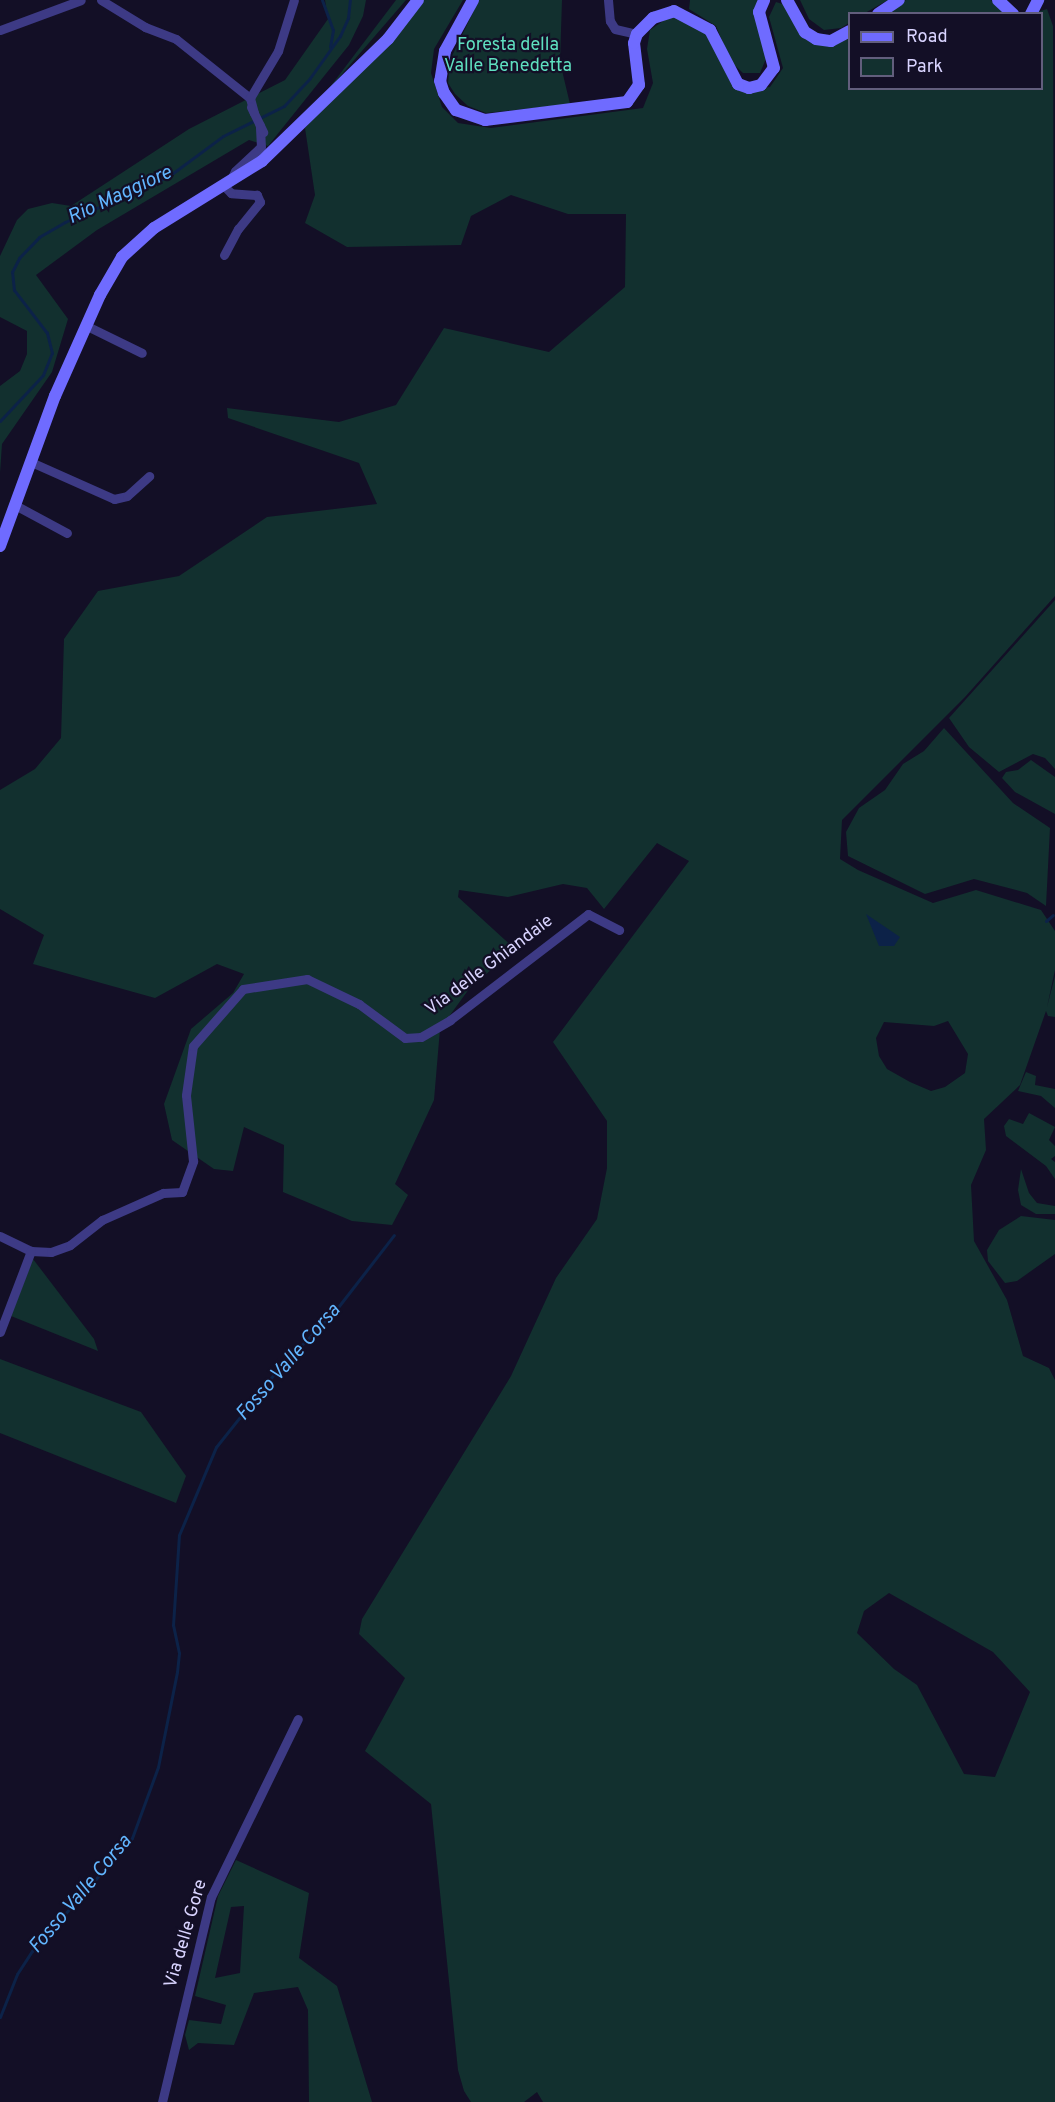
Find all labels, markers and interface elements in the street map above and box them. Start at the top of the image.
legend [848,12,1043,90]
text: Road [906,26,948,49]
park label: Foresta della Valle Benedetta [444,36,572,78]
text: Park [906,56,943,79]
water label: Rio Maggiore [64,161,176,231]
street label: Via delle Ghiandaie [422,911,558,1021]
water label: Fosso Valle Corsa [231,1299,347,1427]
water label: Fosso Valle Corsa [24,1831,138,1959]
street label: Via delle Gore [161,1877,213,1991]

